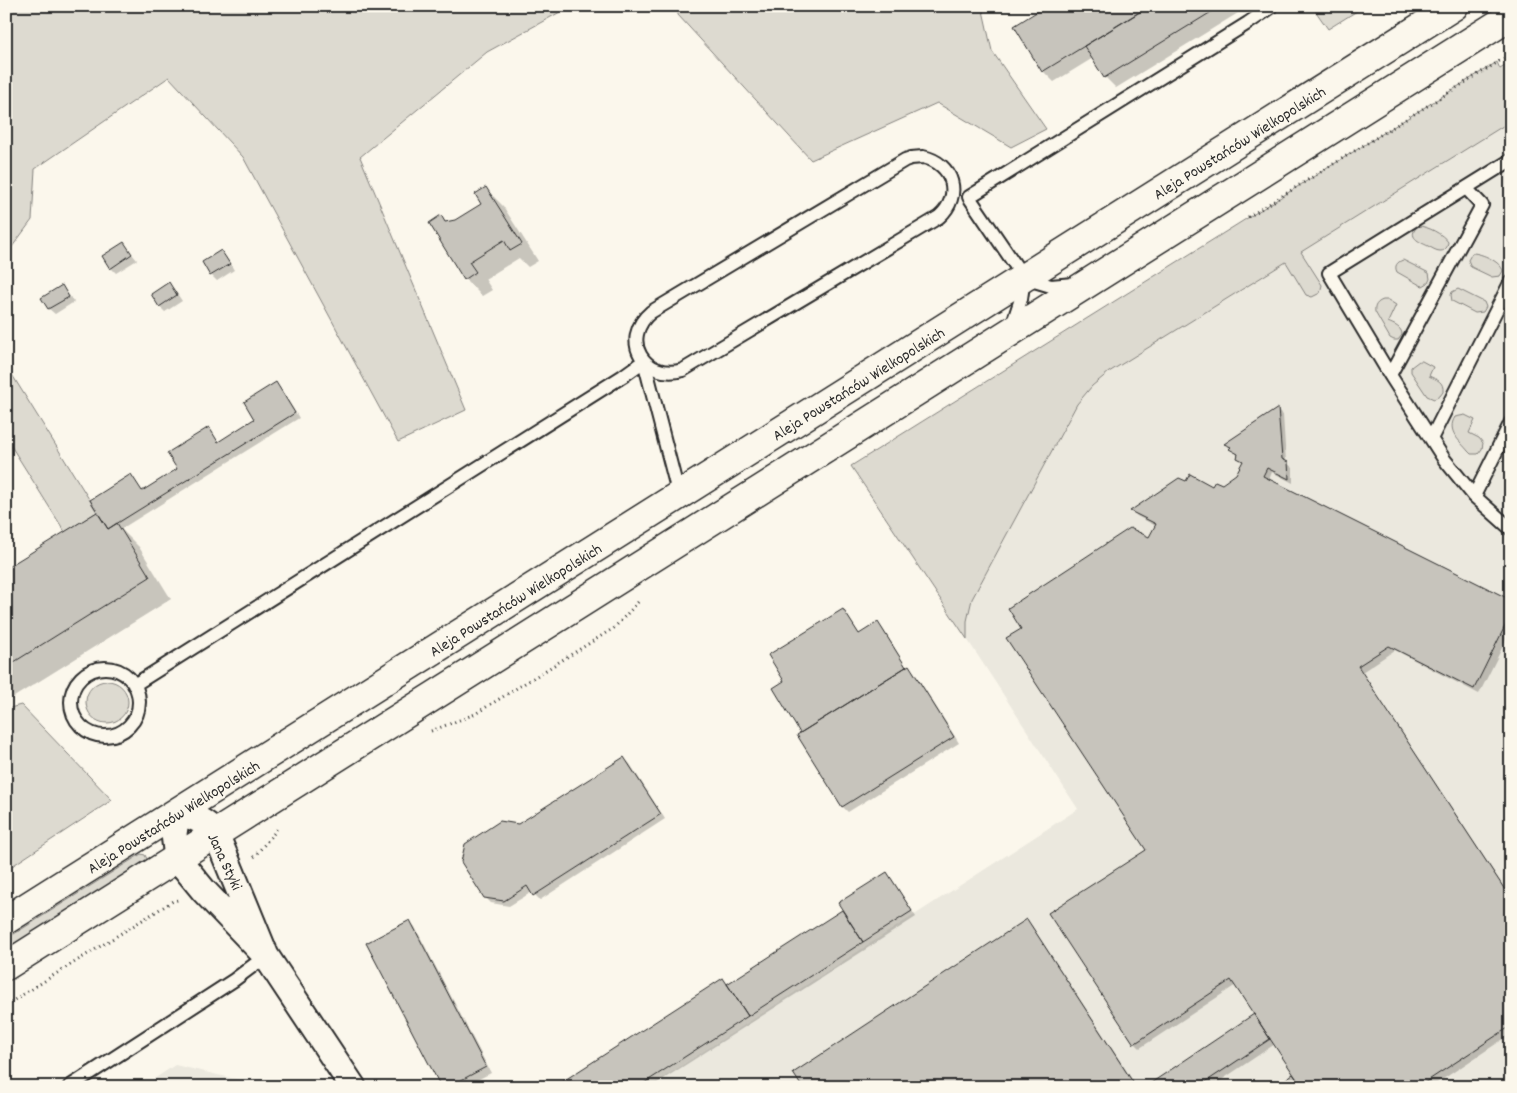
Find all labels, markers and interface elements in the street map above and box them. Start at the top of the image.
street label: Aleja Powstańców Wielkopolskich [1150,81,1331,207]
street label: Aleja Powstańców Wielkopolskich [769,322,950,448]
street label: Aleja Powstańców Wielkopolskich [426,538,607,664]
street label: Aleja Powstańców Wielkopolskich [84,755,265,881]
street label: Jana Styki [200,830,247,895]

